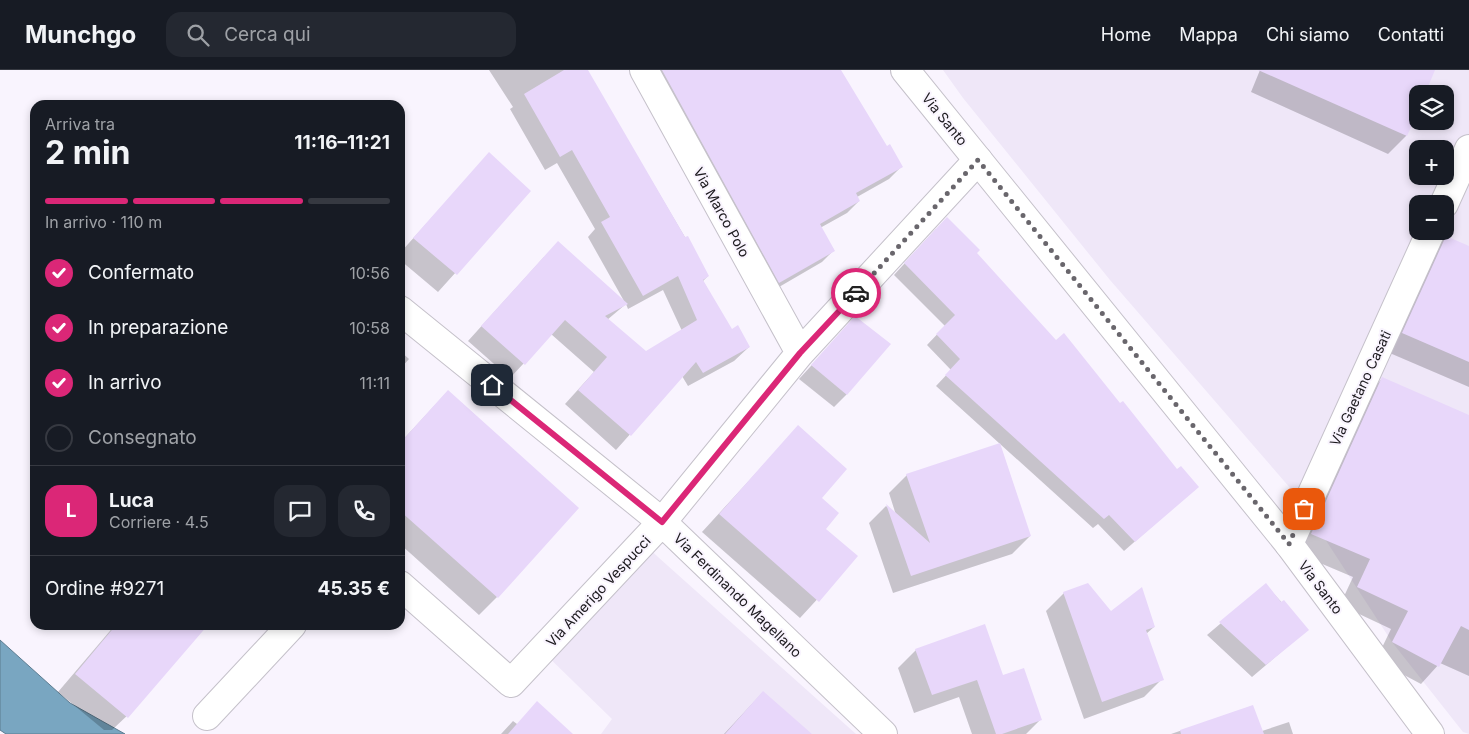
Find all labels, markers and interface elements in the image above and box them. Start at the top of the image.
search box [166,12,516,57]
text: Munchgo [25,20,136,49]
icon: search [184,21,212,49]
text: Cerca qui [224,23,311,46]
text: Home [1101,24,1151,45]
text: Mappa [1179,24,1238,45]
text: Chi siamo [1266,24,1350,45]
text: Contatti [1378,24,1444,45]
map controls [1409,85,1454,240]
button: layers [1409,85,1454,130]
street label: Via Santo [919,89,971,149]
text: Arriva tra [45,114,115,134]
text: 11:16–11:21 [294,131,390,154]
text: 2 min [45,133,131,172]
button: + [1409,140,1454,185]
street label: Via Marco Polo [690,164,754,260]
button: − [1409,195,1454,240]
text: In arrivo · 110 m [45,212,162,232]
icon: check [45,259,73,287]
text: Confermato [88,261,194,284]
text: 10:56 [349,263,390,283]
courier [831,268,881,318]
icon: car [842,279,870,307]
icon: check [45,314,73,342]
text: In preparazione [88,316,228,339]
text: 10:58 [349,318,390,338]
street label: Via Gaetano Casati [1326,327,1394,449]
pin [471,364,513,406]
icon: check [45,369,73,397]
text: In arrivo [88,371,162,394]
icon: home [478,371,506,399]
text: 11:11 [359,373,390,393]
text: Consegnato [88,426,197,449]
button: chat [274,485,326,537]
button: phone [338,485,390,537]
pin [1283,488,1325,530]
text: Luca [109,489,154,512]
icon: bag [1290,495,1318,523]
text: L [66,499,76,522]
text: Corriere · 4.5 [109,512,209,532]
street label: Via Ferdinando Magellano [670,529,806,661]
street label: Via Amerigo Vespucci [542,532,654,650]
street label: Via Santo [1295,557,1347,617]
text: Ordine #9271 [45,577,164,600]
text: 45.35 € [318,577,390,600]

